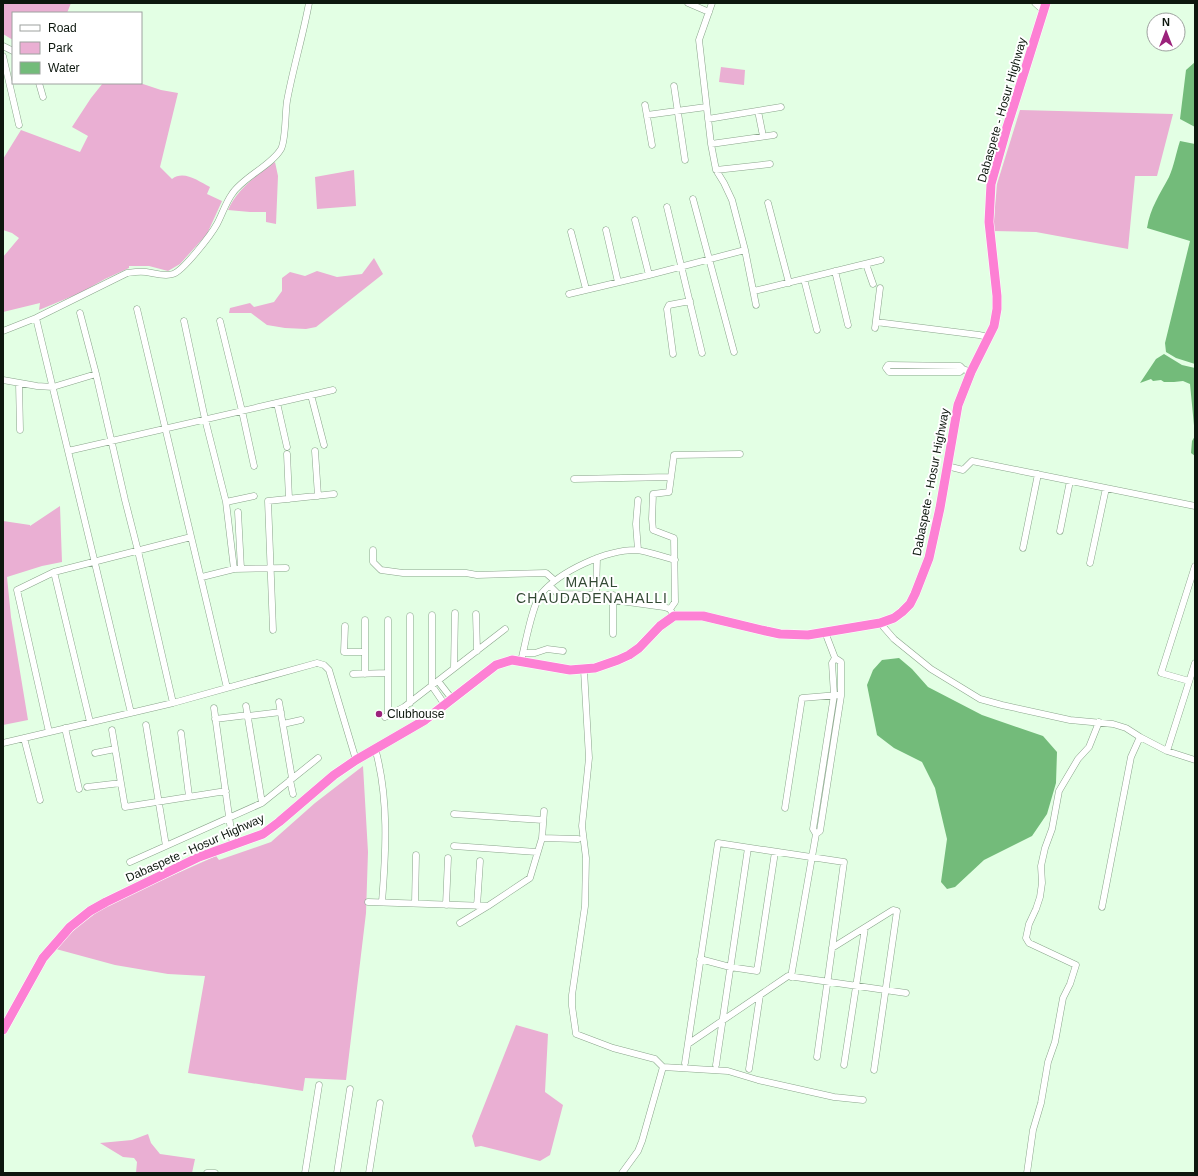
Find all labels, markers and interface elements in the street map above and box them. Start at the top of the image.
legend [12,12,142,84]
north arrow [1146,12,1186,52]
text: N [1162,16,1170,28]
text: Road [48,21,77,35]
street label: Dabaspete - Hosur Highway [975,36,1029,184]
text: Park [48,41,74,55]
text: Water [48,61,80,75]
street label: Dabaspete - Hosur Highway [910,407,952,557]
district label: MAHAL CHAUDADENAHALLI [516,574,668,606]
place label: Clubhouse [387,707,445,721]
marker: Clubhouse [374,709,384,719]
street label: Dabaspete - Hosur Highway [124,811,266,885]

